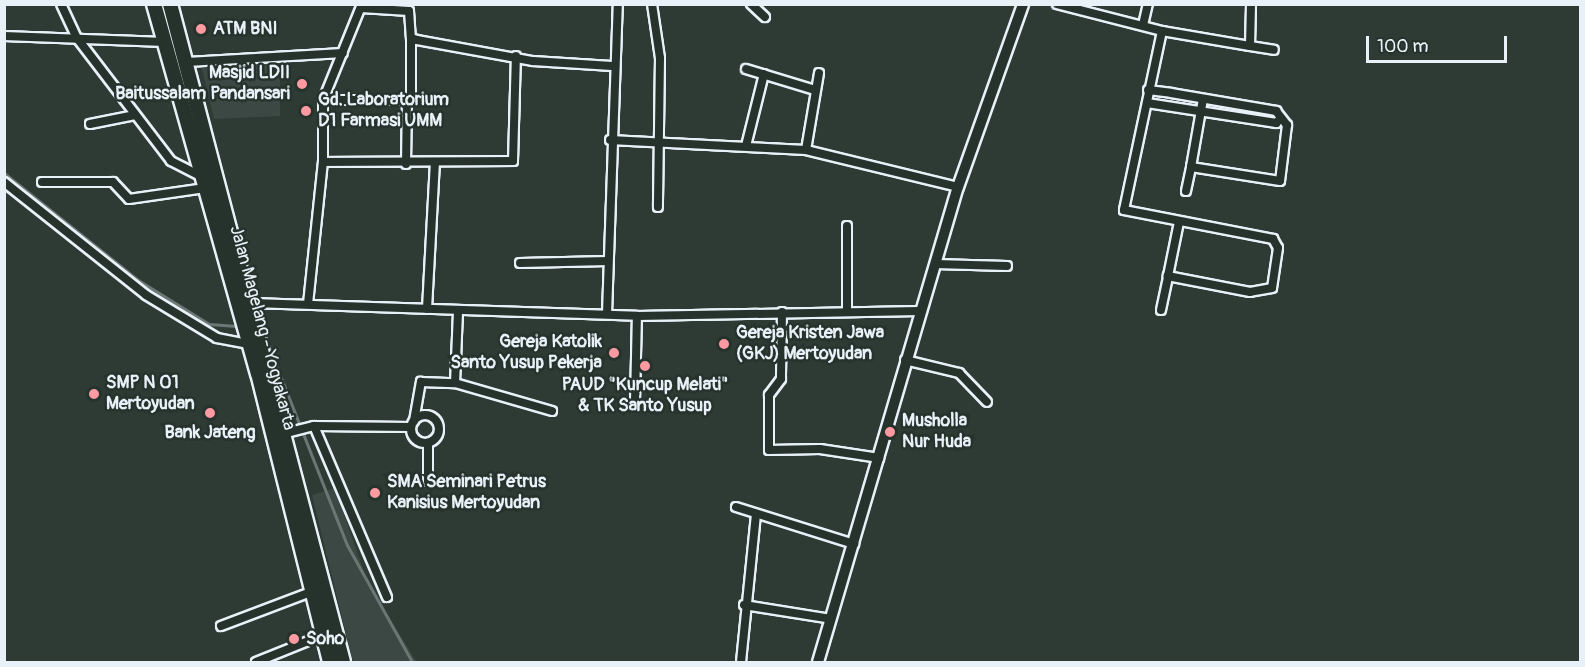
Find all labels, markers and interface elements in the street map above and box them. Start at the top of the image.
place label: ATM BNI [213,18,278,40]
marker: ATM BNI [194,22,208,36]
scale bar [1369,24,1510,62]
text: 100 m [1377,35,1429,58]
place label: Masjid LDII Baitussalam Pandansari [115,63,290,106]
marker: Masjid LDII Baitussalam Pandansari [295,77,309,91]
place label: Gd. Laboratorium D1 Farmasi UMM [318,90,449,132]
marker: Gd. Laboratorium D1 Farmasi UMM [299,104,313,118]
street label: Jalan Magelang - Yogyakarta [224,223,300,433]
place label: Gereja Kristen Jawa (GKJ) Mertoyudan [736,323,884,366]
place label: Gereja Katolik Santo Yusup Pekerja [451,332,602,374]
marker: Gereja Kristen Jawa (GKJ) Mertoyudan [717,337,731,351]
marker: Gereja Katolik Santo Yusup Pekerja [607,346,621,360]
marker: PAUD "Kuncup Melati" & TK Santo Yusup [638,359,652,373]
place label: SMP N 01 Mertoyudan [106,373,195,416]
place label: PAUD "Kuncup Melati" & TK Santo Yusup [562,375,728,418]
marker: SMP N 01 Mertoyudan [87,387,101,401]
marker: Bank Jateng [203,406,217,420]
place label: Musholla Nur Huda [902,411,971,454]
place label: Bank Jateng [164,422,256,444]
marker: Musholla Nur Huda [883,425,897,439]
place label: SMA Seminari Petrus Kanisius Mertoyudan [387,472,546,514]
marker: SMA Seminari Petrus Kanisius Mertoyudan [368,486,382,500]
place label: Soho [306,628,344,650]
marker: Soho [287,632,301,646]

